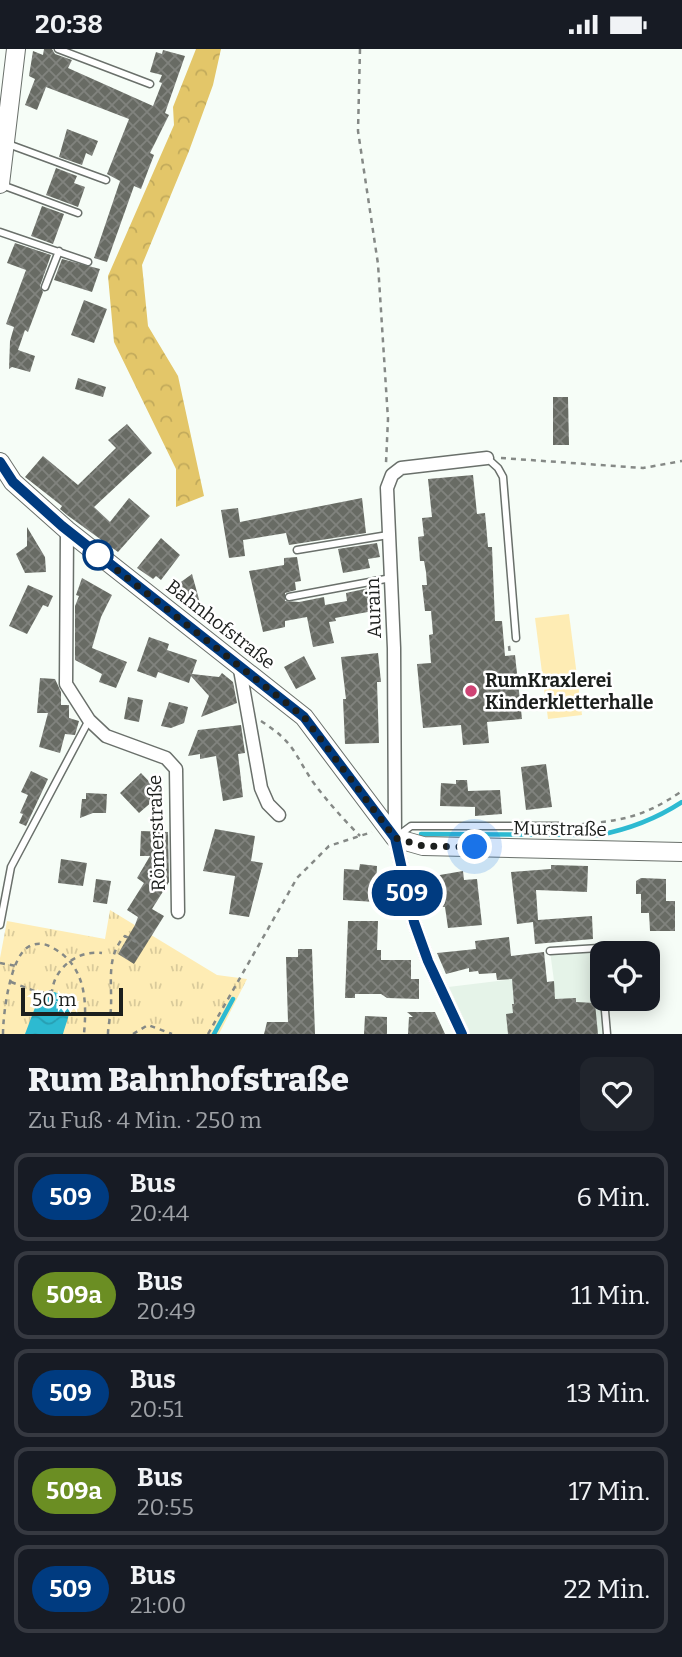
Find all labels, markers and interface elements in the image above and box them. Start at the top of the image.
text: 20:38 [35,9,103,40]
unlabelled marker [83,540,113,570]
street label: Bahnhofstraße [162,575,280,674]
street label: Aurain [361,577,386,639]
place label: RumKraxlerei Kinderkletterhalle [485,669,653,714]
marker: RumKraxlerei Kinderkletterhalle [463,683,479,699]
street label: Römerstraße [143,774,170,892]
street label: Murstraße [513,816,607,841]
your location [457,829,492,864]
line badge: 509 [367,870,447,916]
text: 509 [386,879,428,907]
map controls [590,941,660,1011]
button: locate [590,941,660,1011]
scale bar [21,985,122,1017]
text: 50 m [32,988,76,1011]
button: heart [580,1057,654,1131]
text: Rum Bahnhofstraße [28,1060,349,1100]
text: Zu Fuß · 4 Min. · 250 m [28,1106,262,1134]
text: Bus [130,1168,176,1199]
text: 6 Min. [577,1182,650,1213]
text: 509 [49,1183,92,1211]
text: 20:44 [130,1199,189,1227]
text: Bus [137,1266,183,1297]
text: 11 Min. [571,1280,650,1311]
text: 509a [46,1281,102,1309]
text: 20:49 [137,1297,196,1325]
text: Bus [130,1364,176,1395]
text: 13 Min. [566,1378,650,1409]
text: 509 [49,1379,92,1407]
text: 20:51 [130,1395,183,1423]
text: Bus [137,1462,183,1493]
text: 17 Min. [568,1476,650,1507]
text: 509a [46,1477,102,1505]
text: 20:55 [137,1493,194,1521]
text: Bus [130,1560,176,1591]
text: 22 Min. [563,1574,650,1605]
text: 509 [49,1575,92,1603]
text: 21:00 [130,1591,186,1619]

